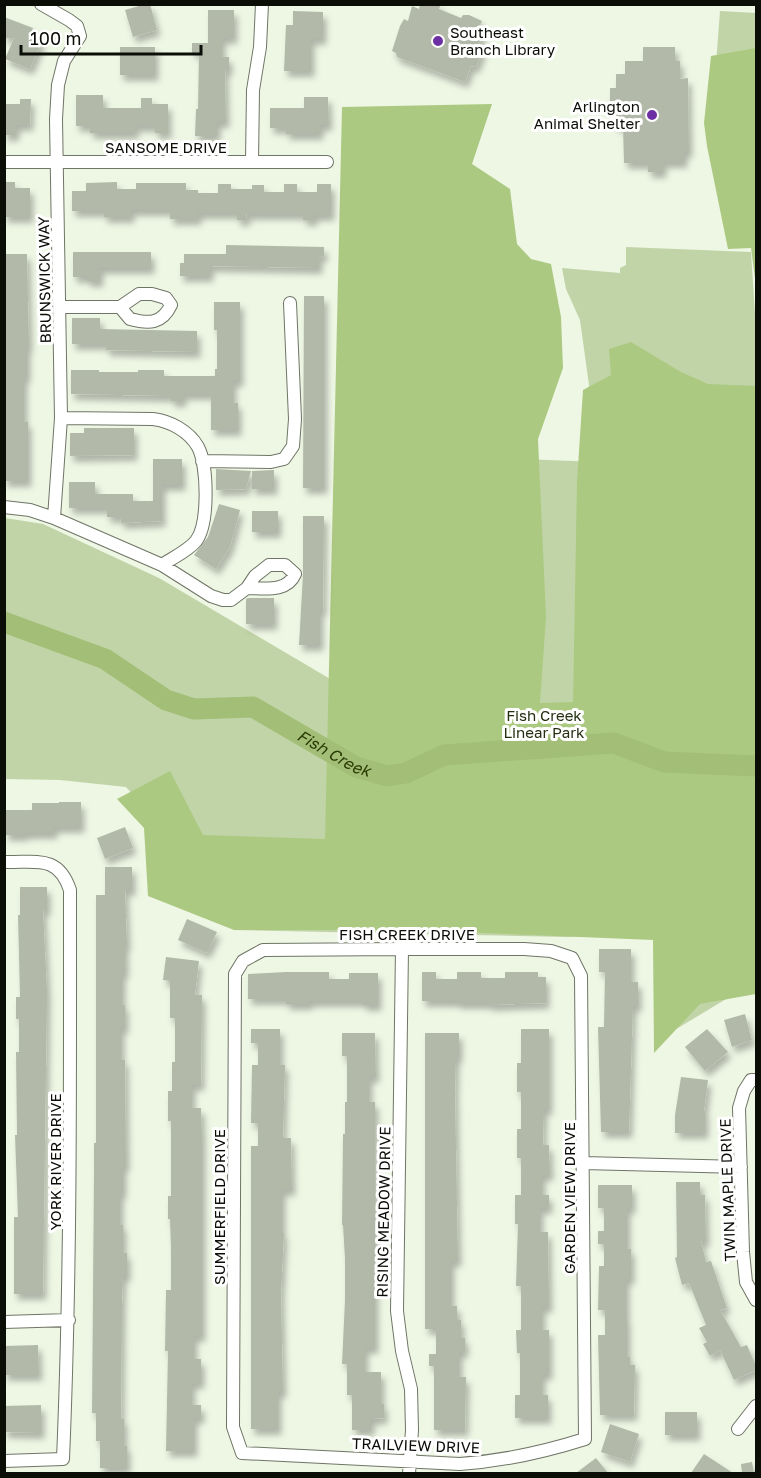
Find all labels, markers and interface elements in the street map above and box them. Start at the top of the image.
scale bar [21,18,201,56]
place label: Southeast Branch Library [450,23,556,58]
text: 100 m [30,27,81,49]
marker: Southeast Branch Library [431,34,445,48]
place label: Arlington Animal Shelter [534,97,640,132]
marker: Arlington Animal Shelter [645,108,659,122]
street label: SANSOME DRIVE [105,138,227,156]
street label: BRUNSWICK WAY [34,216,54,344]
park label: Fish Creek Linear Park [503,706,585,741]
water label: Fish Creek [294,725,375,781]
street label: FISH CREEK DRIVE [339,925,475,943]
street label: YORK RIVER DRIVE [46,1093,64,1231]
street label: TWIN MAPLE DRIVE [716,1118,738,1262]
street label: GARDEN VIEW DRIVE [560,1122,578,1274]
street label: RISING MEADOW DRIVE [373,1126,393,1298]
street label: SUMMERFIELD DRIVE [210,1129,228,1285]
street label: TRAILVIEW DRIVE [352,1434,480,1456]

